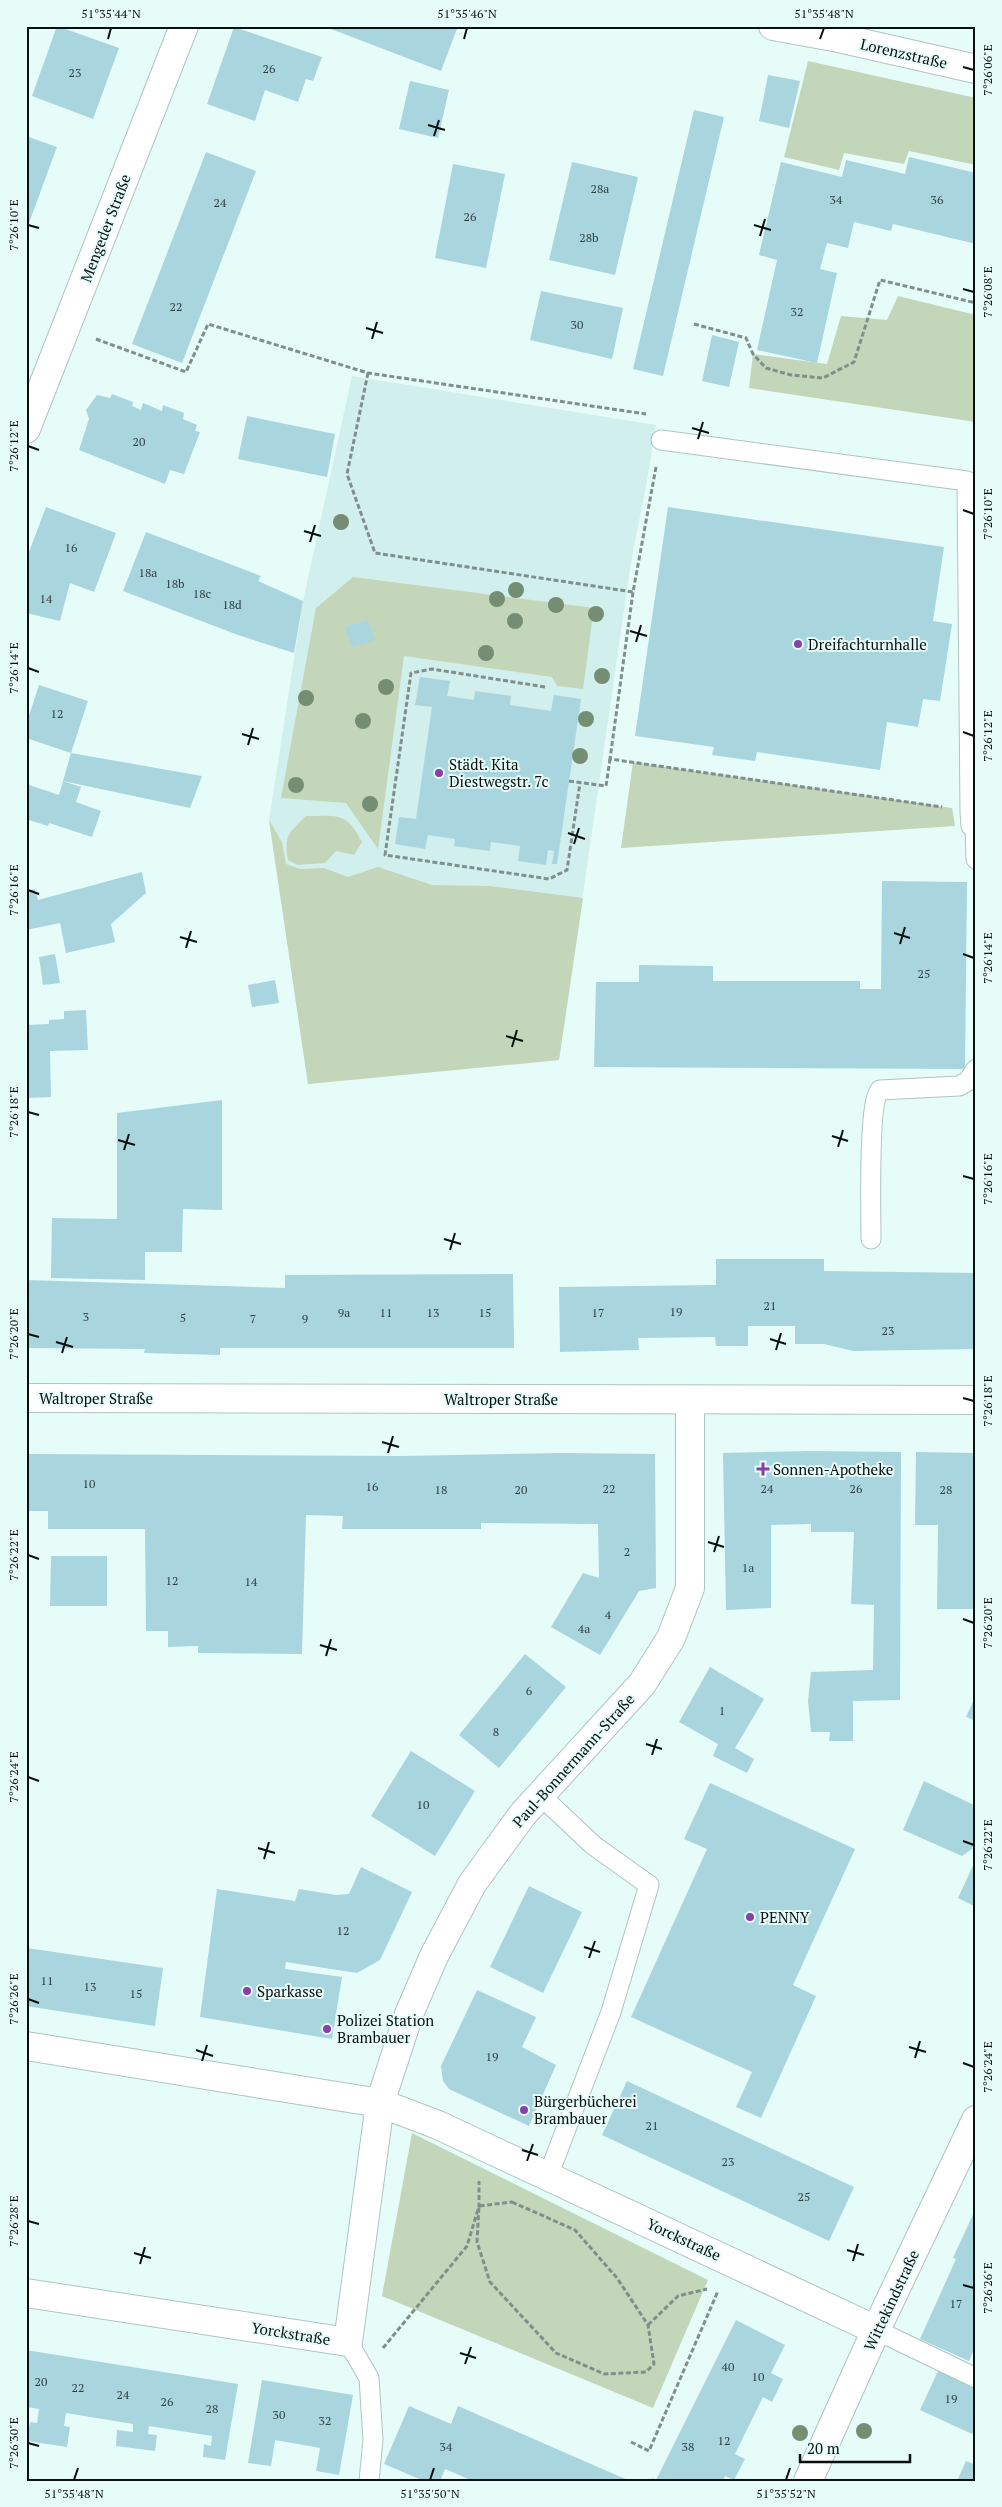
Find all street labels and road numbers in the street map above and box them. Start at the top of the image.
street label: Lorenzstraße [859,33,949,73]
street label: Mengeder Straße [75,171,135,285]
street label: Waltroper Straße [39,1388,153,1408]
street label: Waltroper Straße [444,1389,558,1409]
street label: Paul-Bonnermann-Straße [508,1689,638,1831]
street label: Yorckstraße [644,2213,724,2265]
street label: Wittekindstraße [859,2246,923,2354]
street label: Yorckstraße [250,2317,332,2349]

